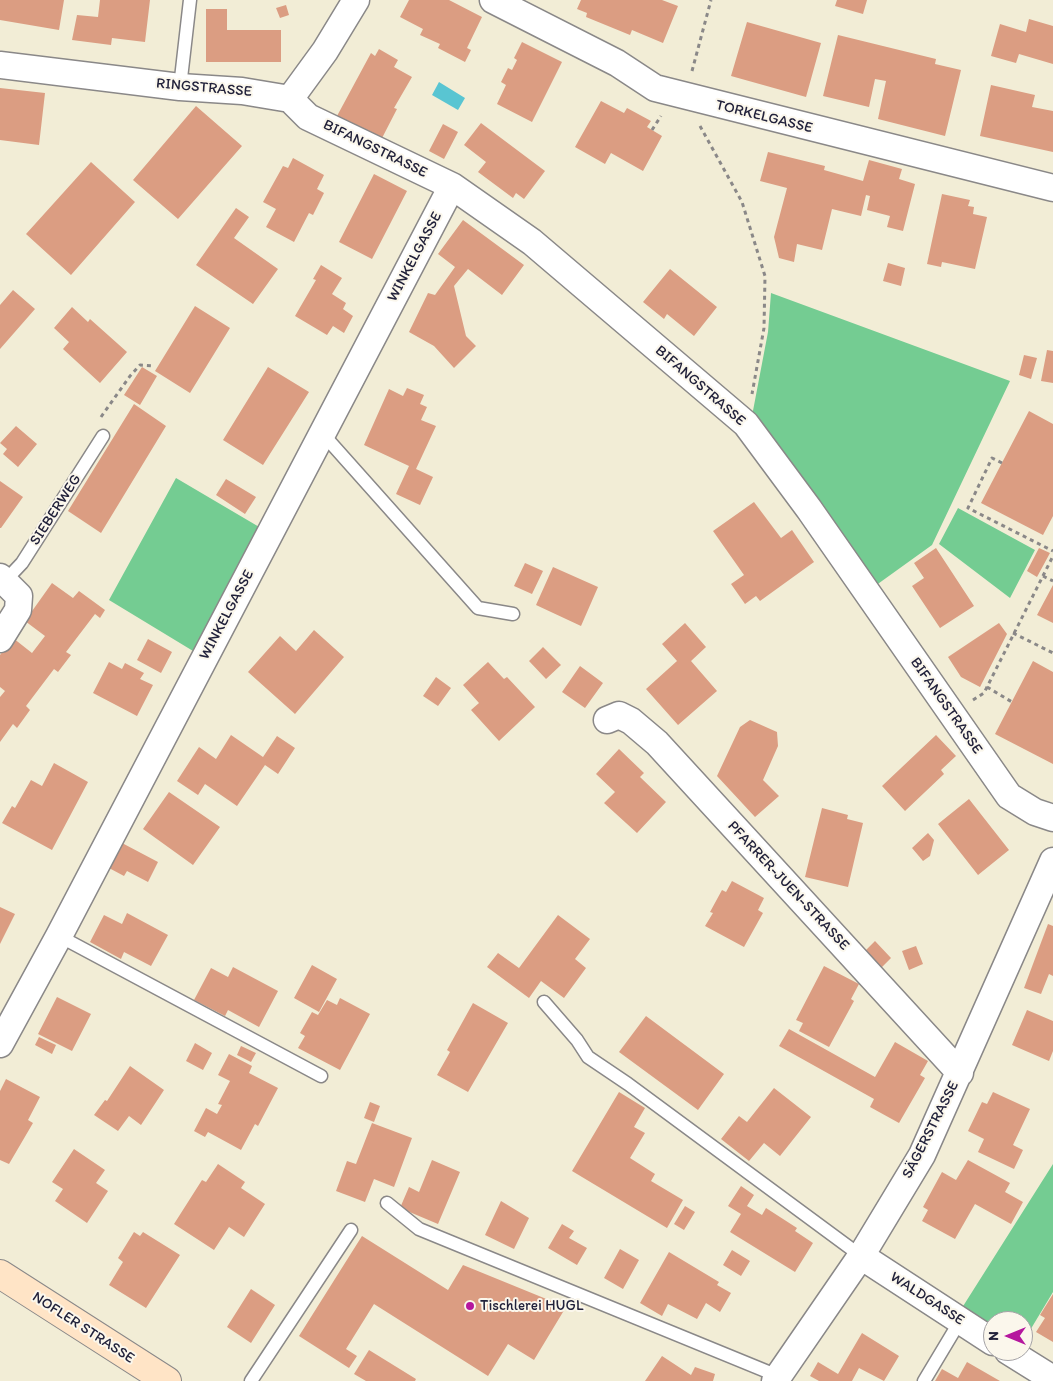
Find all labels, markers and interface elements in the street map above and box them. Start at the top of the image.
street label: RINGSTRASSE [155,75,253,101]
street label: TORKELGASSE [714,96,814,138]
street label: BIFANGSTRASSE [320,116,430,182]
street label: WINKELGASSE [384,209,446,305]
street label: BIFANGSTRASSE [651,342,749,430]
street label: SIEBERWEG [26,471,86,549]
street label: WINKELGASSE [196,567,258,663]
street label: BIFANGSTRASSE [906,654,986,758]
street label: PFARRER-JUEN-STRASSE [723,818,853,954]
street label: SÄGERSTRASSE [899,1078,963,1182]
street label: WALDGASSE [887,1268,967,1330]
street label: NOFLER STRASSE [29,1288,137,1368]
place label: Tischlerei HUGL [480,1297,583,1315]
marker: Tischlerei HUGL [464,1300,476,1312]
north arrow [983,1311,1033,1361]
text: N [985,1331,1002,1341]

